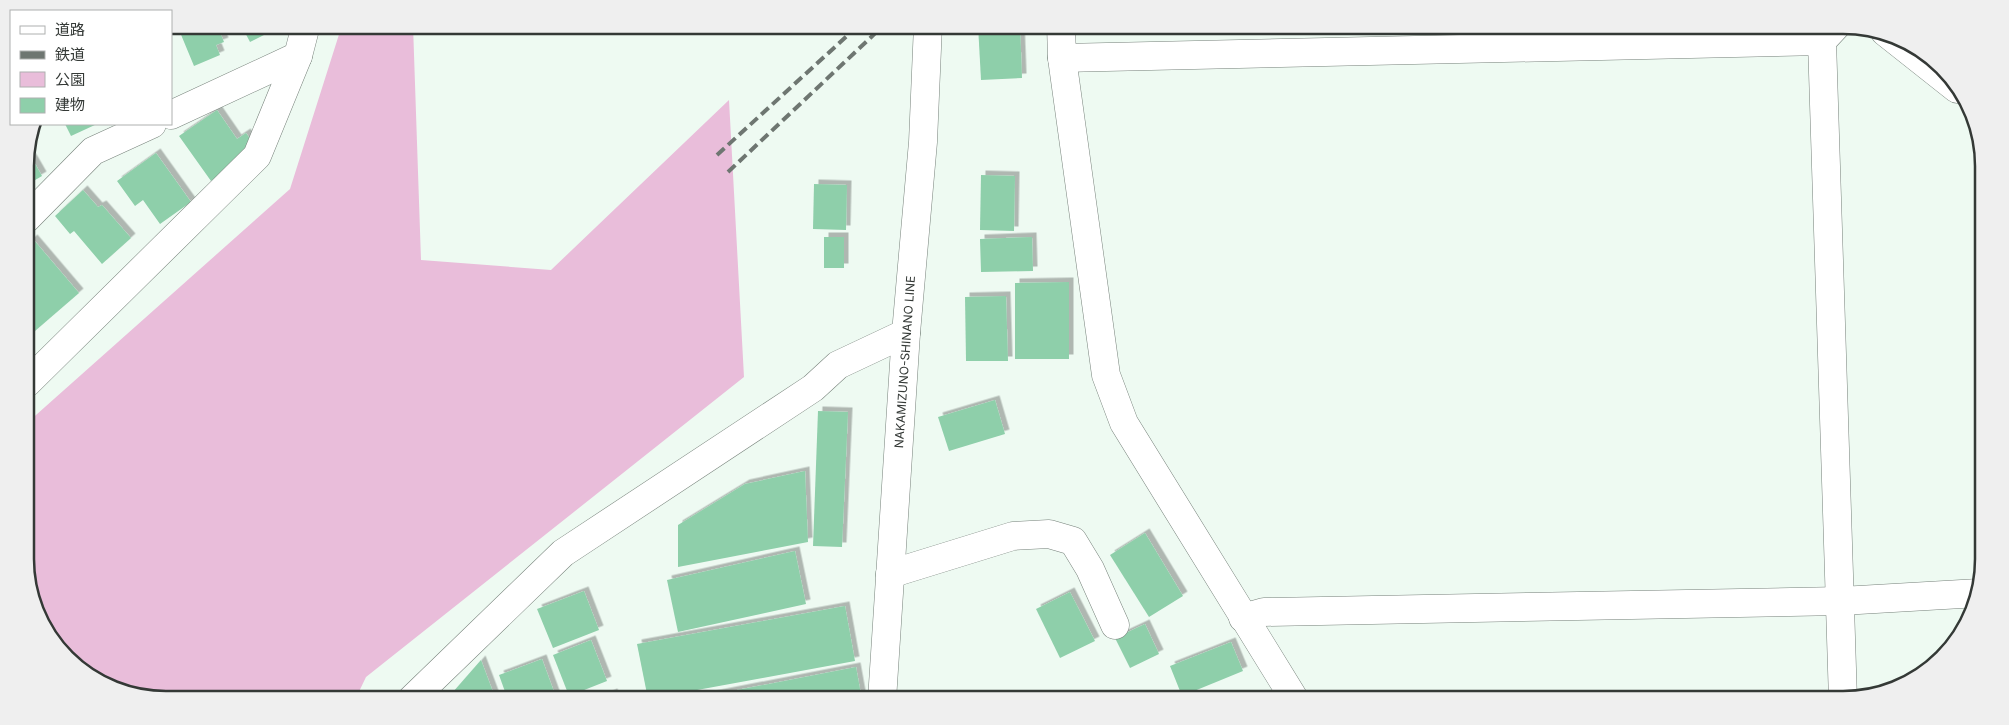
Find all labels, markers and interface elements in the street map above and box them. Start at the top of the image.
legend [10,10,172,125]
text: 道路 [55,20,85,39]
text: 鉄道 [55,45,85,64]
text: 公園 [55,70,85,89]
text: 建物 [55,95,85,114]
street label: NAKAMIZUNO-SHINANO LINE [891,275,918,449]

